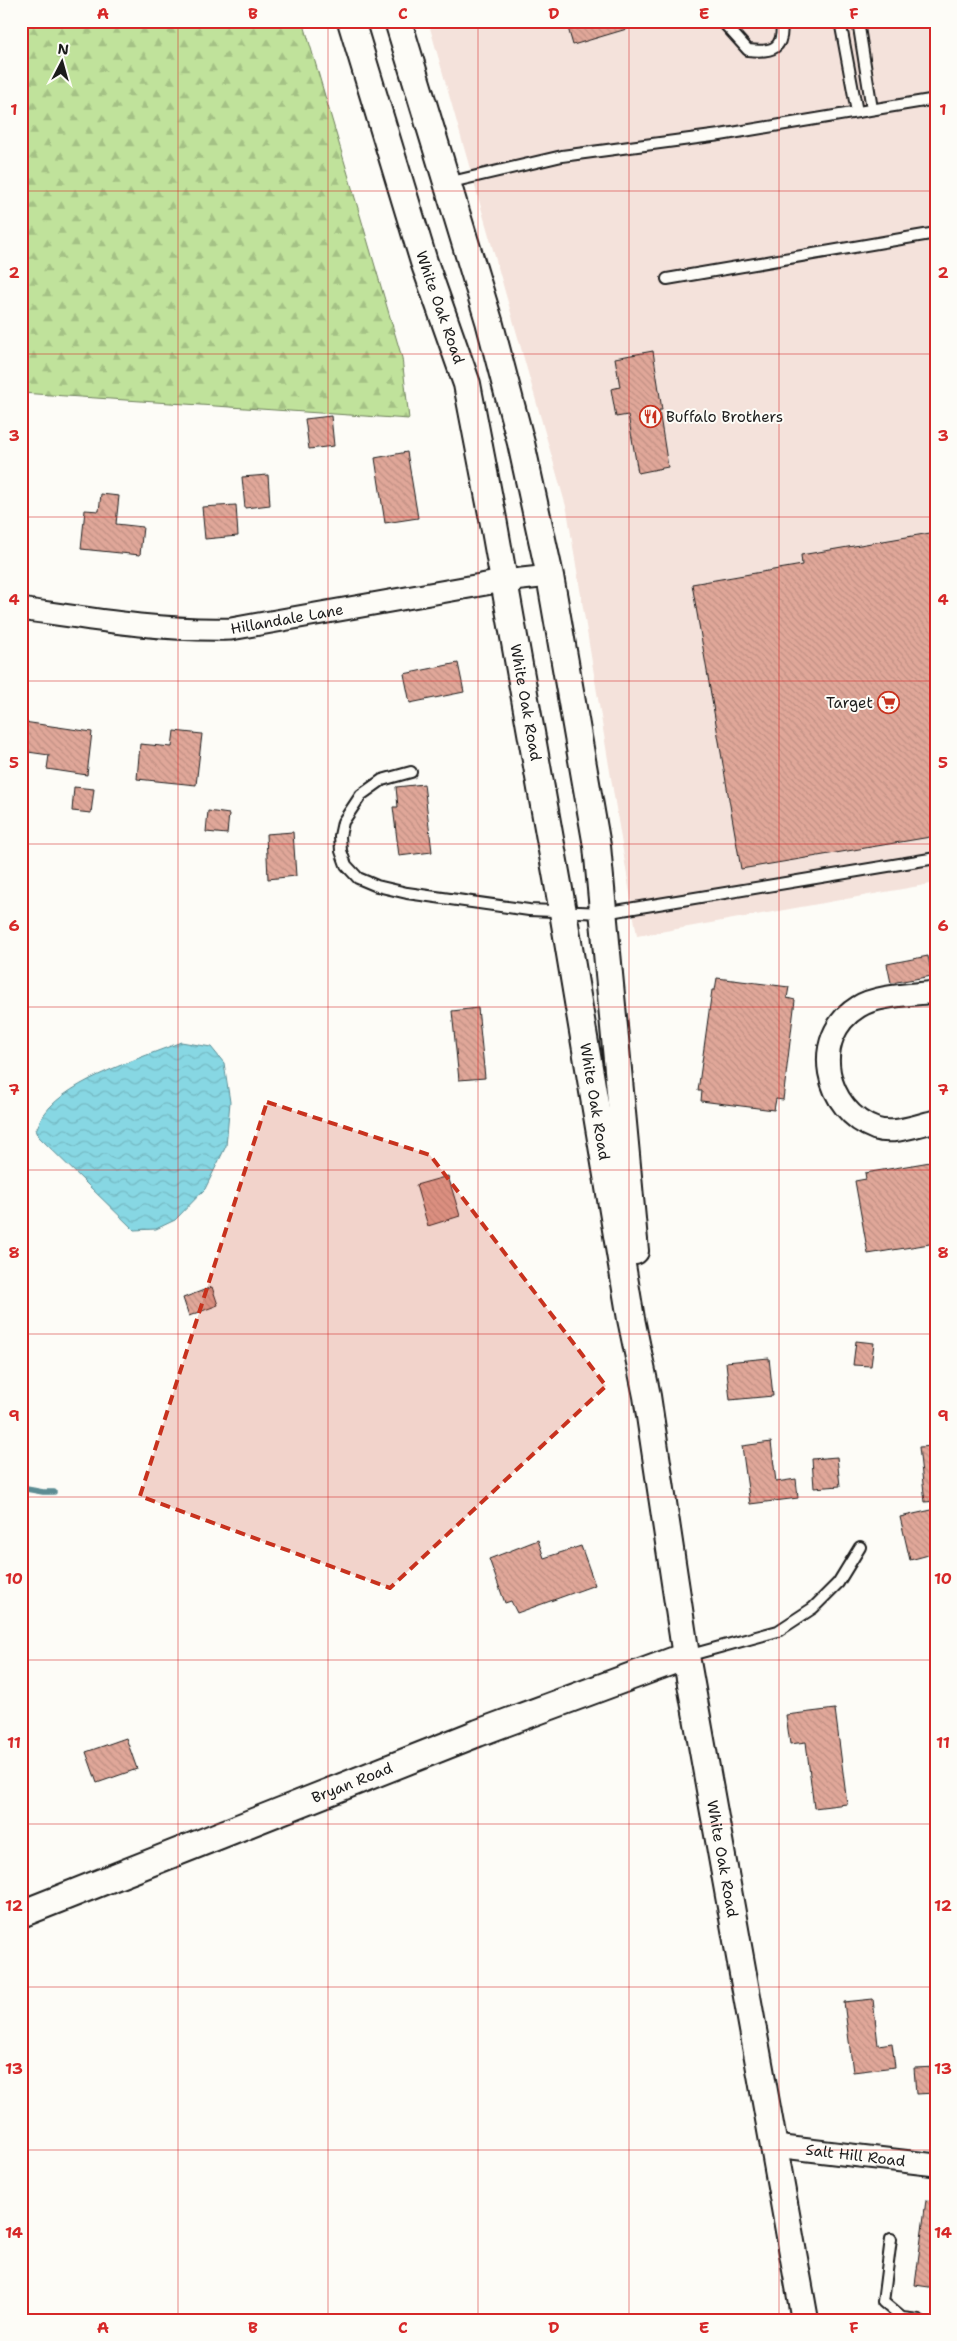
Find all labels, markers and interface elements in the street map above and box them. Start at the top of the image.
text: A [97,3,109,24]
text: B [248,3,258,24]
text: C [398,3,408,24]
text: D [548,3,560,24]
text: E [699,3,709,24]
text: F [849,3,859,24]
north arrow [38,38,88,88]
text: N [57,40,70,59]
text: 1 [10,99,18,120]
text: 1 [939,99,947,120]
street label: White Oak Road [411,248,469,367]
text: 2 [8,262,20,283]
text: 2 [937,262,949,283]
restaurant icon: Buffalo Brothers [638,405,662,429]
place label: Buffalo Brothers [666,407,783,427]
text: 3 [8,425,20,446]
text: 3 [937,425,949,446]
text: 4 [8,589,20,610]
text: 4 [937,589,949,610]
street label: Hillandale Lane [229,599,345,639]
street label: White Oak Road [505,642,546,763]
supermarket icon: Target [877,691,901,715]
place label: Target [826,693,873,713]
text: 5 [9,752,19,773]
text: 5 [938,752,948,773]
text: 6 [8,915,20,936]
text: 6 [937,915,949,936]
street label: White Oak Road [575,1041,614,1162]
text: 7 [8,1079,20,1100]
text: 7 [937,1079,949,1100]
text: 8 [8,1242,20,1263]
text: 8 [937,1242,949,1263]
text: 9 [8,1405,20,1426]
text: 9 [937,1405,949,1426]
text: 10 [5,1568,23,1589]
text: 10 [934,1568,952,1589]
text: 11 [7,1732,21,1753]
text: 11 [936,1732,950,1753]
street label: Bryan Road [309,1758,396,1808]
street label: White Oak Road [702,1799,743,1919]
text: 12 [5,1895,23,1916]
text: 12 [934,1895,952,1916]
text: 13 [5,2058,23,2079]
text: 13 [934,2058,952,2079]
street label: Salt Hill Road [804,2140,907,2171]
text: 14 [5,2222,23,2243]
text: 14 [934,2222,952,2243]
text: A [97,2317,109,2338]
text: B [248,2317,258,2338]
text: C [398,2317,408,2338]
text: D [548,2317,560,2338]
text: E [699,2317,709,2338]
text: F [849,2317,859,2338]

